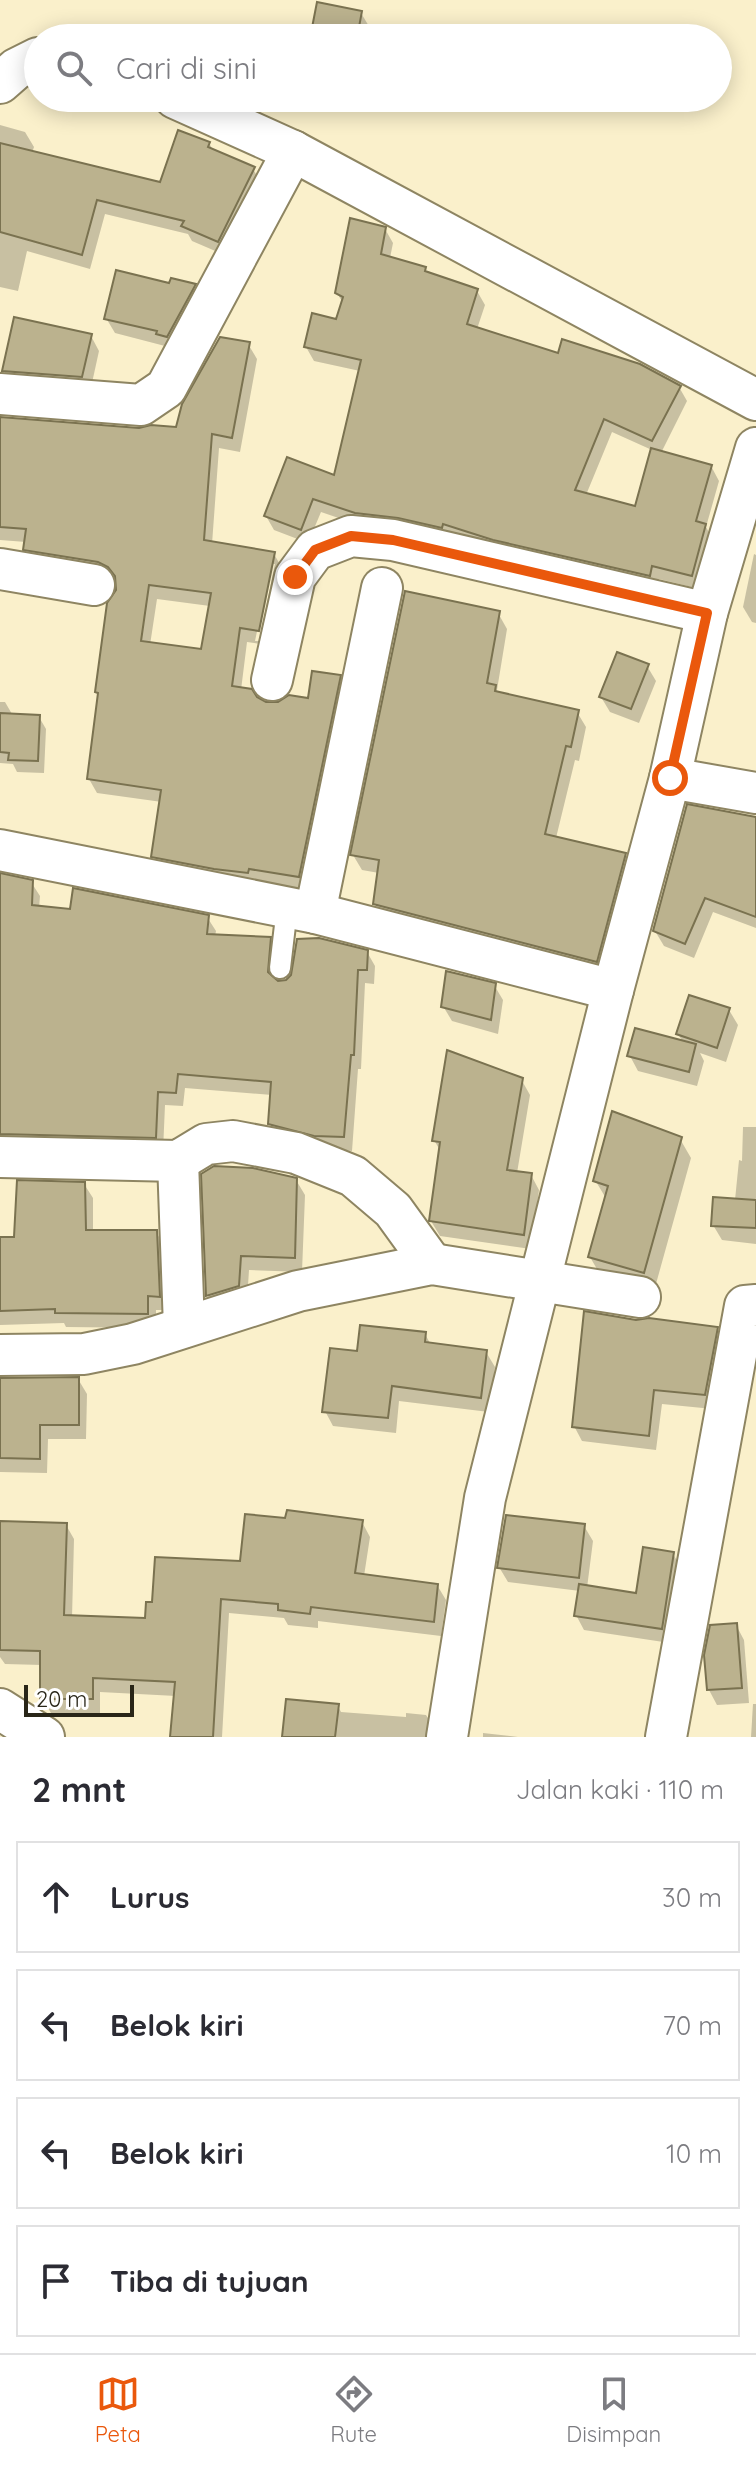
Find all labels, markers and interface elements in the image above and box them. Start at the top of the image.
search box [24,24,732,112]
icon: search [52,46,96,90]
text: Cari di sini [116,49,257,87]
route end [277,559,313,595]
route start [652,760,688,796]
scale bar [24,1681,134,1717]
text: 20 m [36,1685,87,1713]
text: 2 mnt [32,1768,126,1811]
text: Jalan kaki · 110 m [516,1773,724,1806]
icon: ahead [34,1875,78,1919]
text: Lurus [110,1878,190,1916]
text: 30 m [662,1881,722,1914]
icon: left [34,2003,78,2047]
text: Belok kiri [110,2006,244,2044]
text: 70 m [662,2009,722,2042]
icon: left [34,2131,78,2175]
text: Belok kiri [110,2134,244,2172]
text: 10 m [666,2137,722,2170]
icon: arrive [34,2259,78,2303]
text: Tiba di tujuan [110,2262,309,2300]
tab: Peta [95,2372,141,2448]
tab: Rute [330,2372,377,2448]
tab: Disimpan [566,2372,661,2448]

